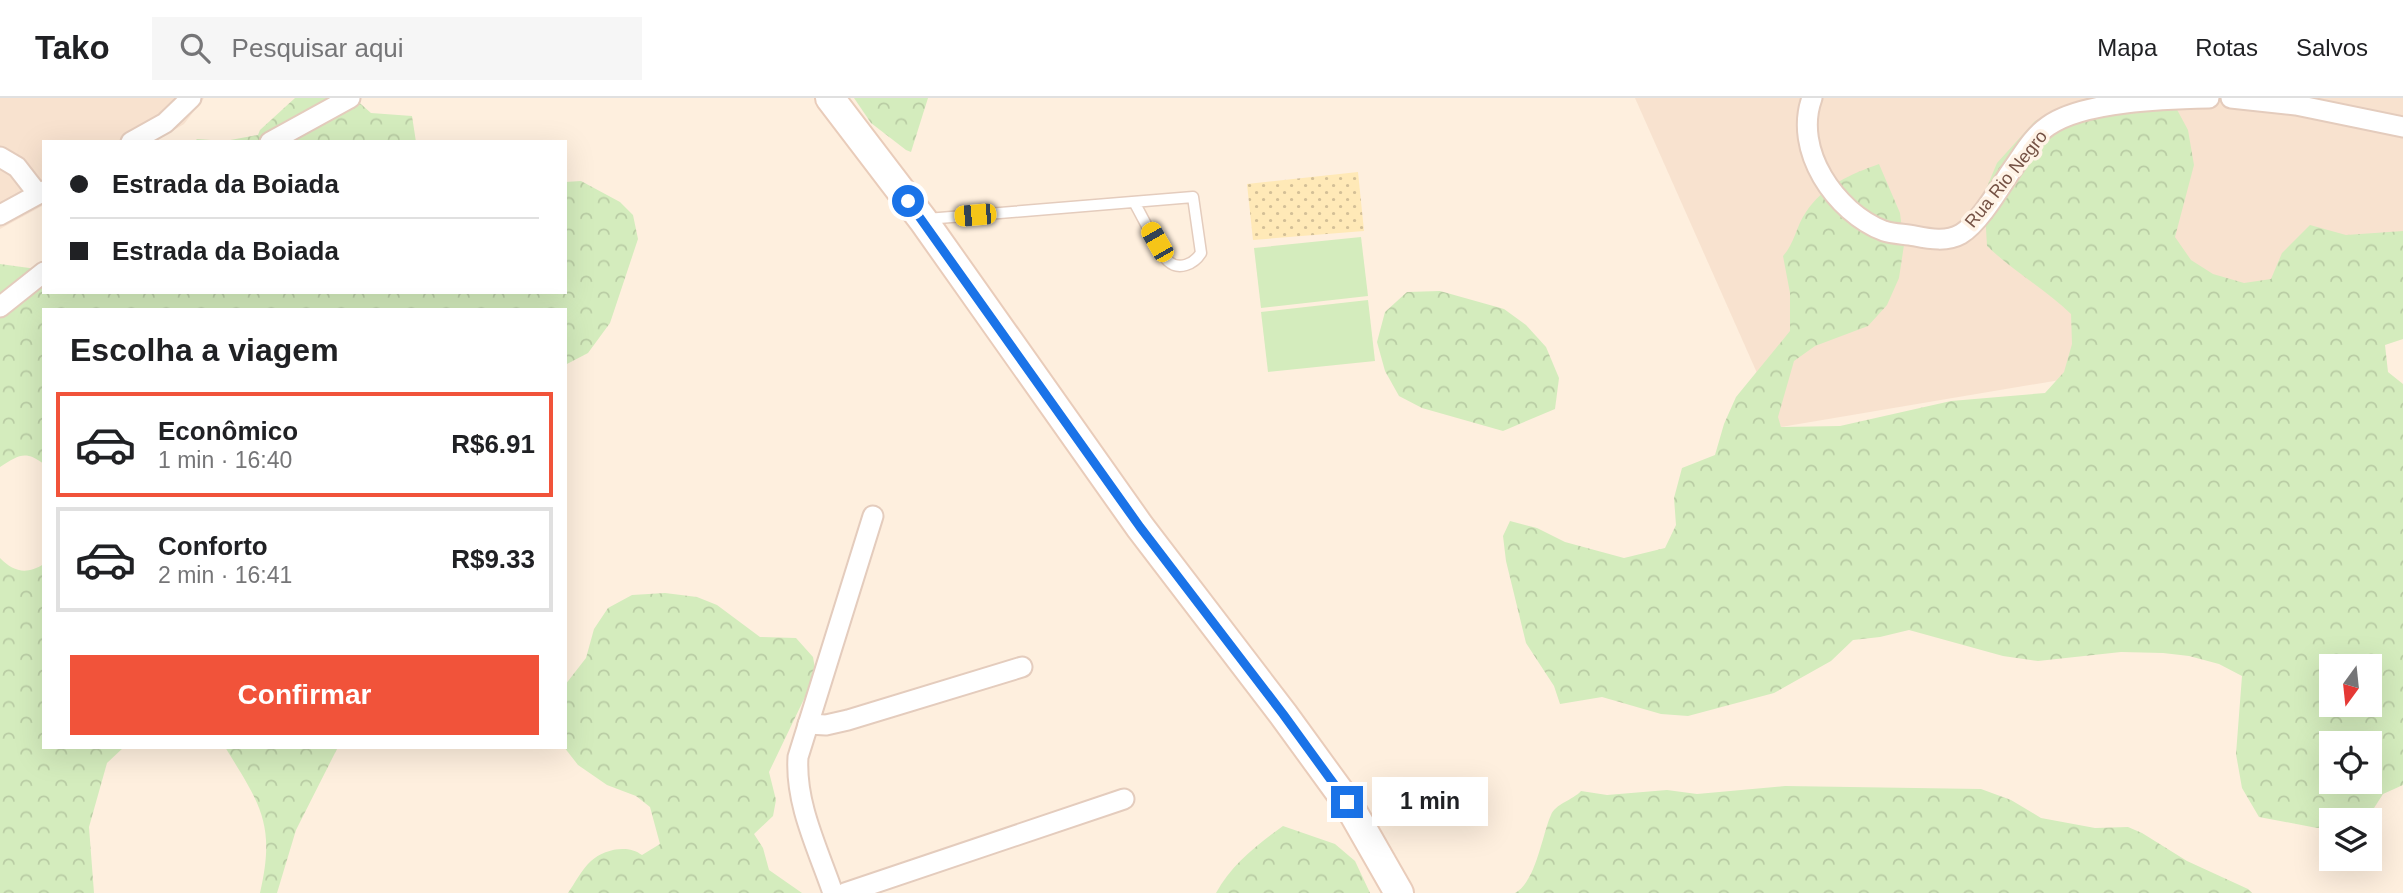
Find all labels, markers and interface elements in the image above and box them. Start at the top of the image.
search box [152,17,642,80]
text: Tako [35,29,110,66]
icon: search [176,29,214,67]
text: Pesquisar aqui [232,33,404,63]
text: Mapa [2097,34,2157,61]
text: Rotas [2195,34,2258,61]
text: Salvos [2296,34,2368,61]
street label: Rua Rio Negro [1961,126,2051,232]
text: Estrada da Boiada [112,169,339,199]
route start [892,185,924,217]
car [954,203,997,227]
car [1138,219,1177,265]
text: Estrada da Boiada [112,236,339,266]
text: Escolha a viagem [70,332,339,368]
icon: car [74,413,137,476]
text: Econômico [158,416,298,446]
text: R$6.91 [451,429,535,459]
text: 1 min · 16:40 [158,447,292,473]
icon: car [74,528,137,591]
text: Conforto [158,531,268,561]
text: R$9.33 [451,544,535,574]
text: 2 min · 16:41 [158,562,292,588]
north arrow [2319,654,2382,718]
map controls [2319,654,2382,871]
button: Confirmar [70,655,539,735]
button: locate [2319,731,2382,794]
callout: 1 min [1372,778,1487,826]
route end [1331,786,1363,818]
text: 1 min [1400,788,1460,814]
button: layers [2319,808,2382,871]

